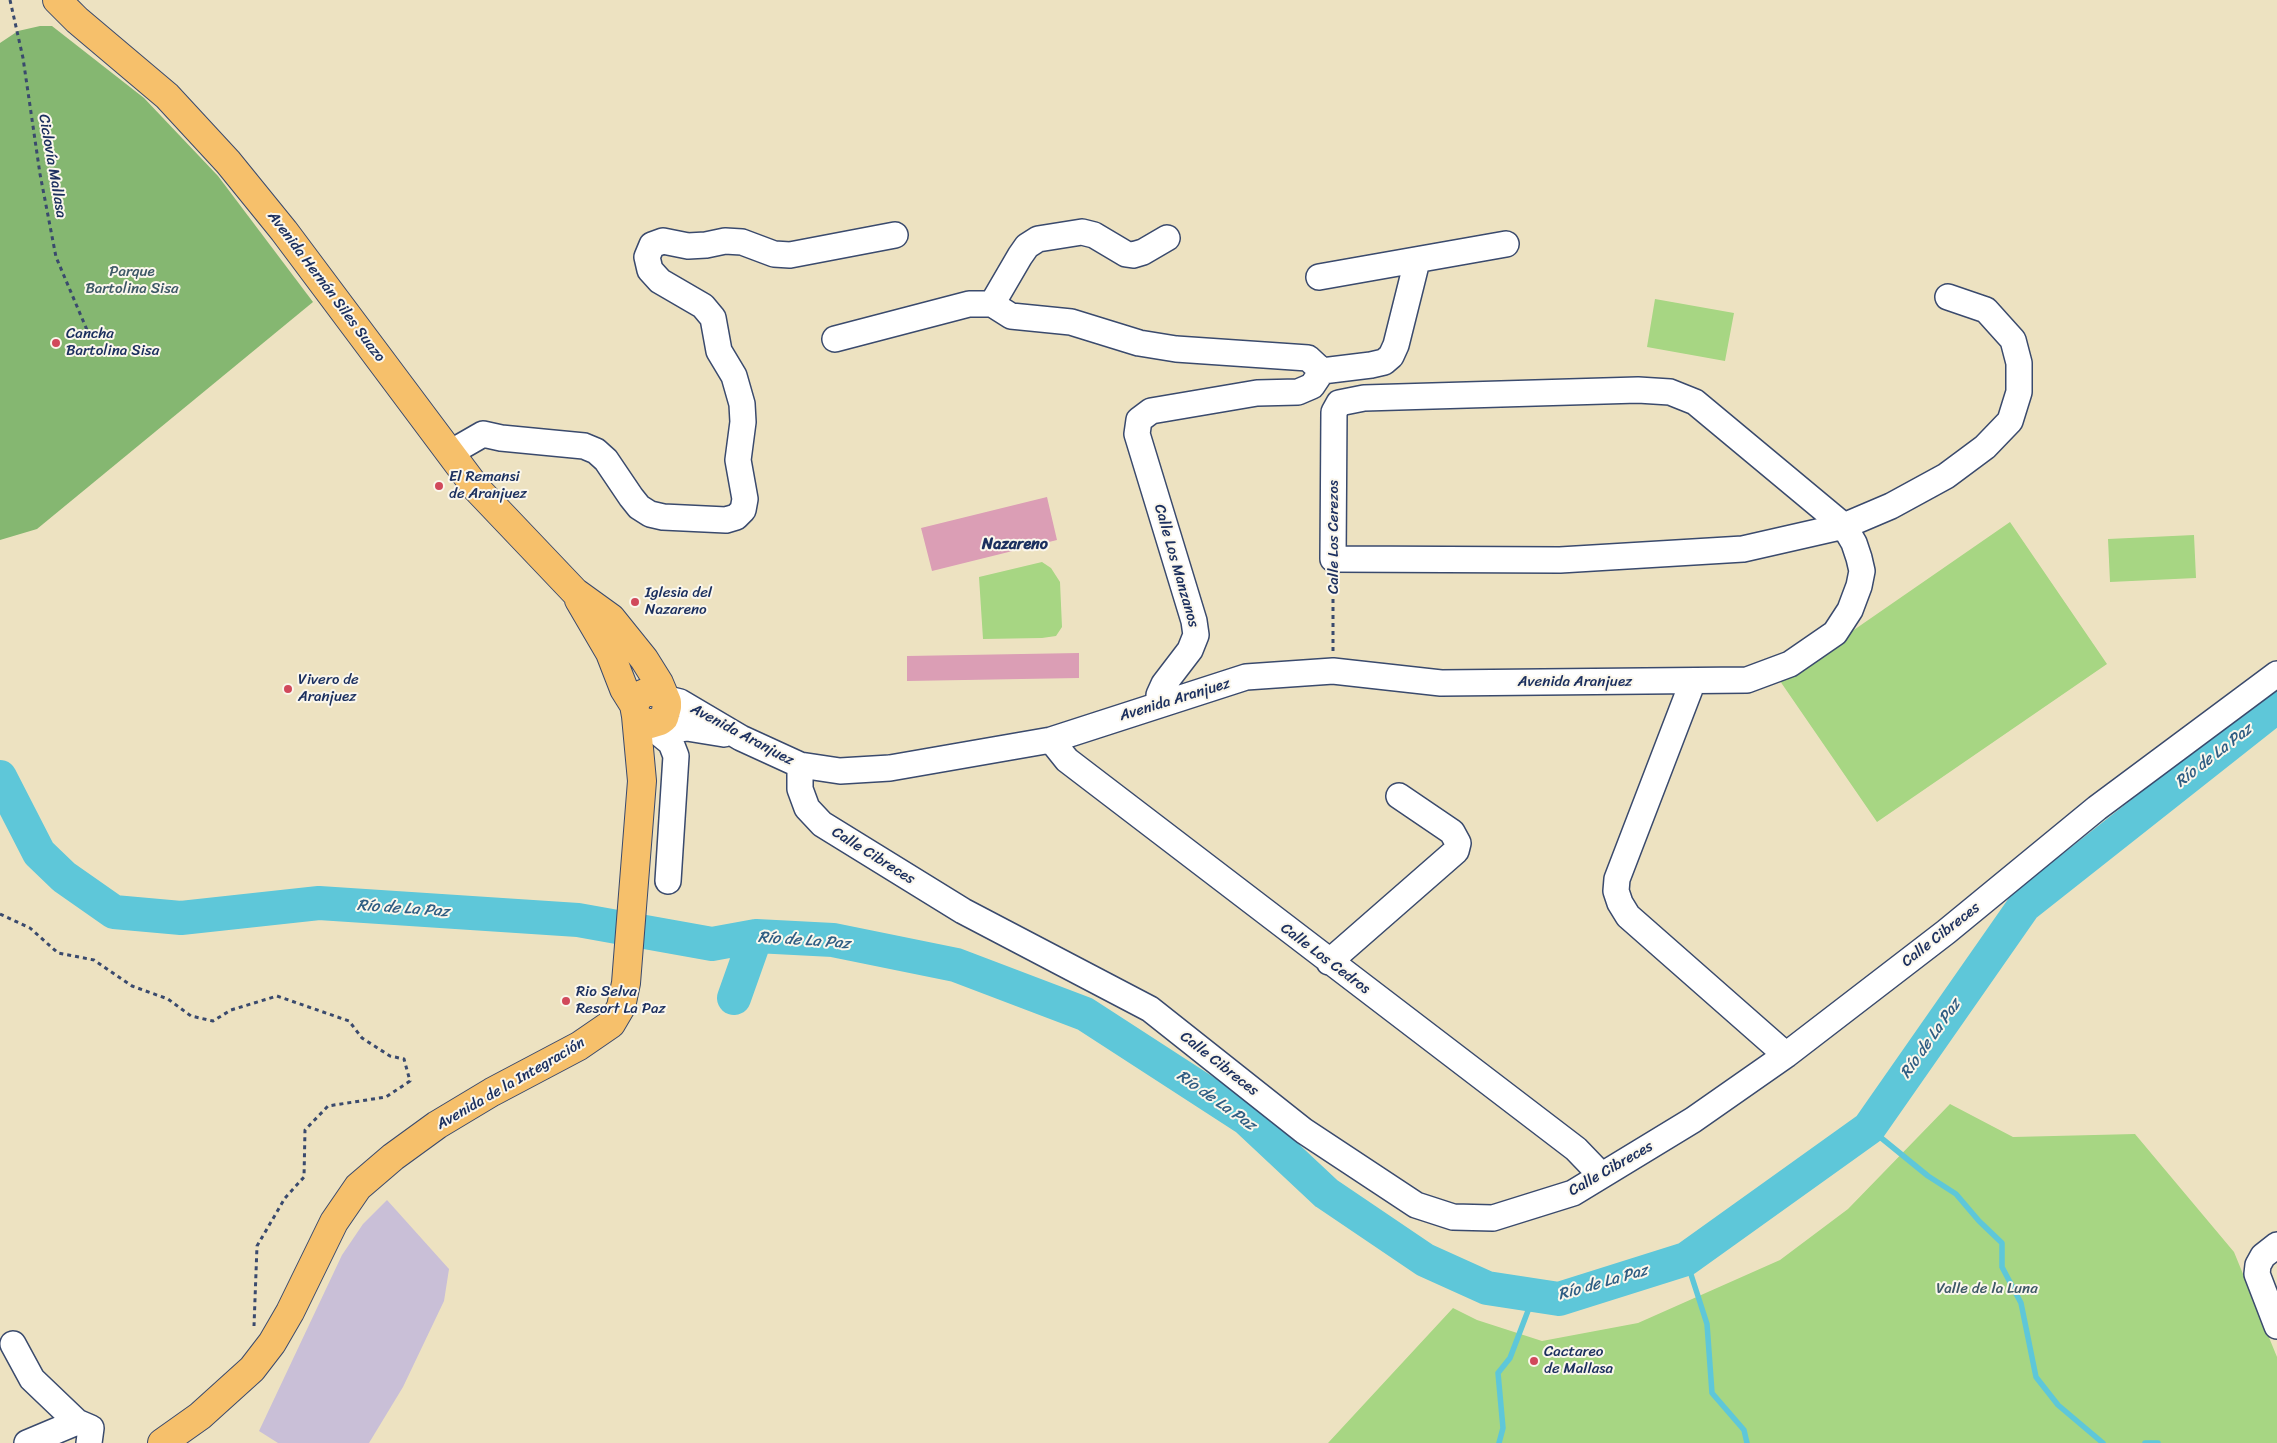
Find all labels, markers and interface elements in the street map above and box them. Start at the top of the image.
street label: Ciclovía Mallasa [34,113,70,219]
street label: Avenida Hernán Siles Suazo [263,208,389,366]
park label: Parque Bartolina Sisa [85,263,179,298]
place label: Cancha Bartolina Sisa [66,325,159,360]
marker: Cancha Bartolina Sisa [50,337,62,349]
place label: El Remansi de Aranjuez [449,468,527,503]
marker: El Remansi de Aranjuez [433,480,445,492]
street label: Calle Los Cerezos [1325,480,1343,594]
street label: Calle Los Manzanos [1150,502,1202,630]
district label: Nazareno [982,535,1048,555]
place label: Iglesia del Nazareno [645,584,712,619]
marker: Iglesia del Nazareno [629,596,641,608]
place label: Vivero de Aranjuez [298,671,359,706]
street label: Avenida Aranjuez [1518,673,1632,691]
street label: Avenida Aranjuez [1118,675,1232,725]
marker: Vivero de Aranjuez [282,683,294,695]
street label: Avenida Aranjuez [687,700,797,770]
water label: Río de La Paz [2172,720,2256,792]
street label: Calle Cibreces [828,823,918,889]
water label: Río de La Paz [356,896,450,922]
street label: Calle Cibreces [1898,899,1984,971]
street label: Calle Los Cedros [1277,920,1373,998]
water label: Río de La Paz [757,928,851,954]
place label: Rio Selva Resort La Paz [576,983,666,1018]
marker: Rio Selva Resort La Paz [560,995,572,1007]
water label: Río de La Paz [1897,996,1965,1082]
street label: Calle Cibreces [1176,1028,1262,1100]
street label: Avenida de la Integración [434,1034,588,1134]
water label: Río de La Paz [1173,1067,1259,1135]
street label: Calle Cibreces [1566,1138,1656,1200]
water label: Río de La Paz [1556,1261,1650,1305]
park label: Valle de la Luna [1936,1280,2038,1298]
place label: Cactareo de Mallasa [1544,1343,1613,1378]
marker: Cactareo de Mallasa [1528,1355,1540,1367]

